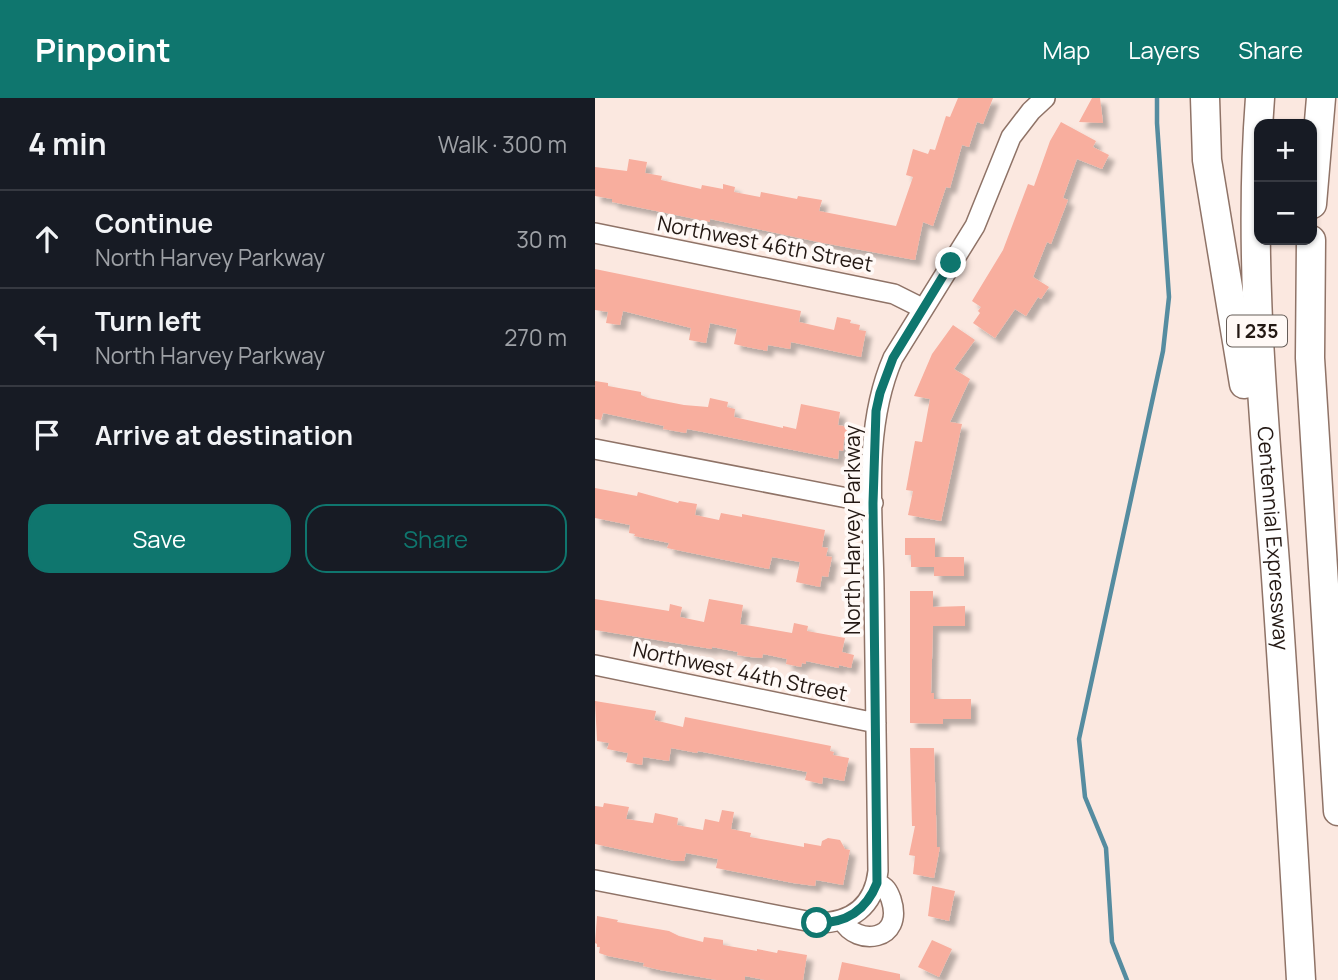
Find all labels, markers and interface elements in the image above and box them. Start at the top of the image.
text: Pinpoint [35,27,171,72]
text: Map [1043,33,1090,66]
text: Layers [1128,33,1200,66]
text: Share [1238,33,1303,66]
map controls [1254,119,1317,245]
button: + [1254,119,1317,182]
text: 4 min [28,123,106,164]
text: Walk · 300 m [438,128,567,160]
button: − [1254,182,1317,245]
text: Continue [95,205,213,241]
street label: Northwest 46th Street [655,208,875,278]
icon: ahead [28,220,66,258]
text: 30 m [516,223,567,255]
text: North Harvey Parkway [95,241,325,273]
route end [935,247,966,278]
text: Turn left [95,303,202,339]
road number: I 235 [1227,316,1287,346]
icon: left [28,318,66,356]
text: 270 m [504,321,567,353]
text: North Harvey Parkway [95,339,325,371]
icon: arrive [28,416,66,454]
text: Arrive at destination [95,417,353,453]
street label: North Harvey Parkway [838,425,866,635]
street label: Centennial Expressway [1251,425,1296,651]
button: Save [28,504,291,573]
button: Share [305,504,567,573]
street label: Northwest 44th Street [630,635,850,707]
route start [801,907,832,938]

